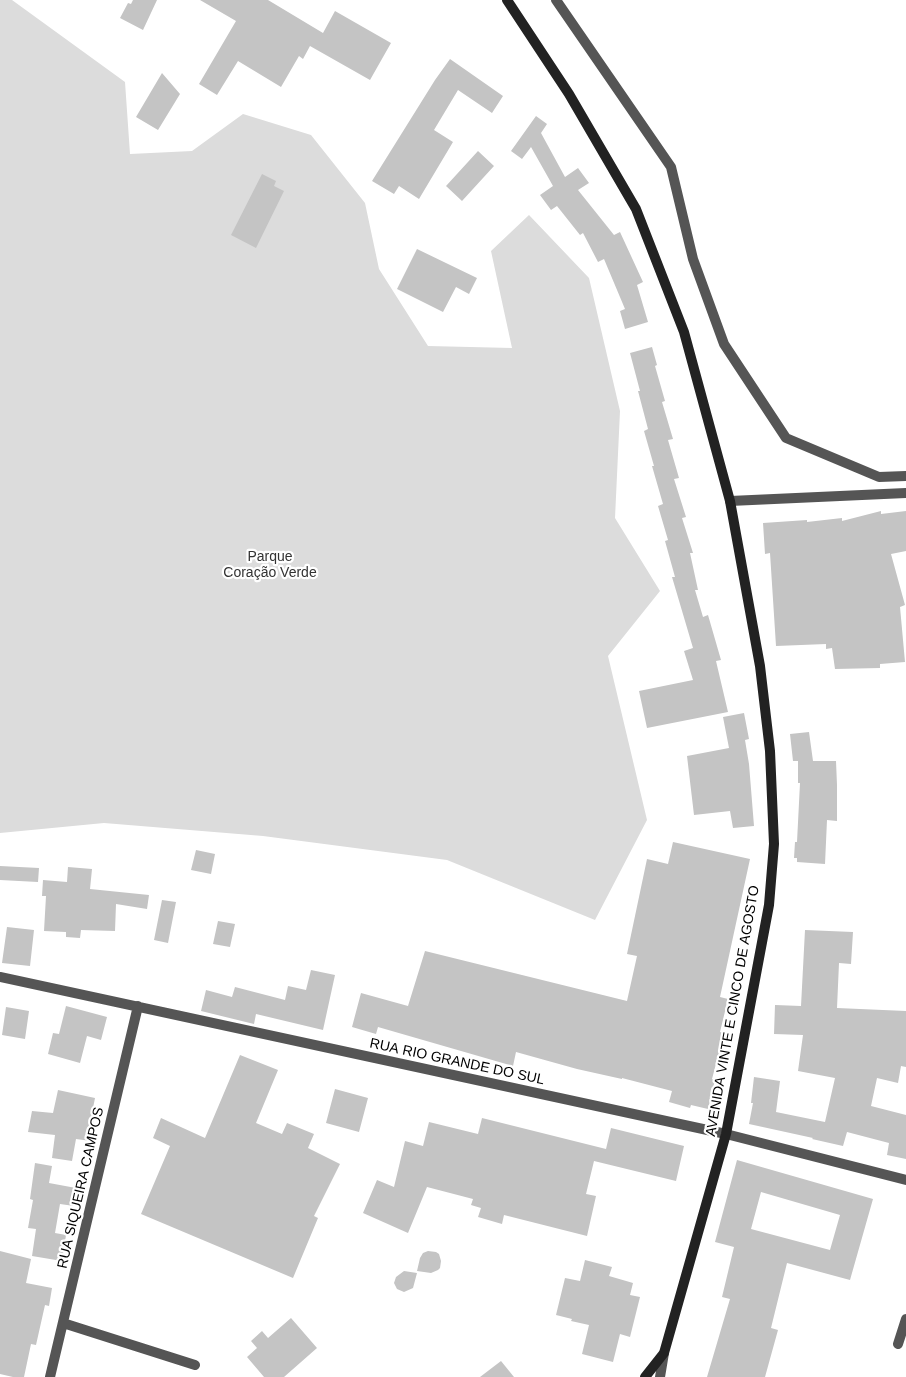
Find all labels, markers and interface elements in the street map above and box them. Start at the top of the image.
park label: Parque Coração Verde [223,549,317,582]
street label: AVENIDA VINTE E CINCO DE AGOSTO [703,884,763,1138]
street label: RUA RIO GRANDE DO SUL [368,1035,546,1089]
street label: RUA SIQUEIRA CAMPOS [54,1106,108,1270]

